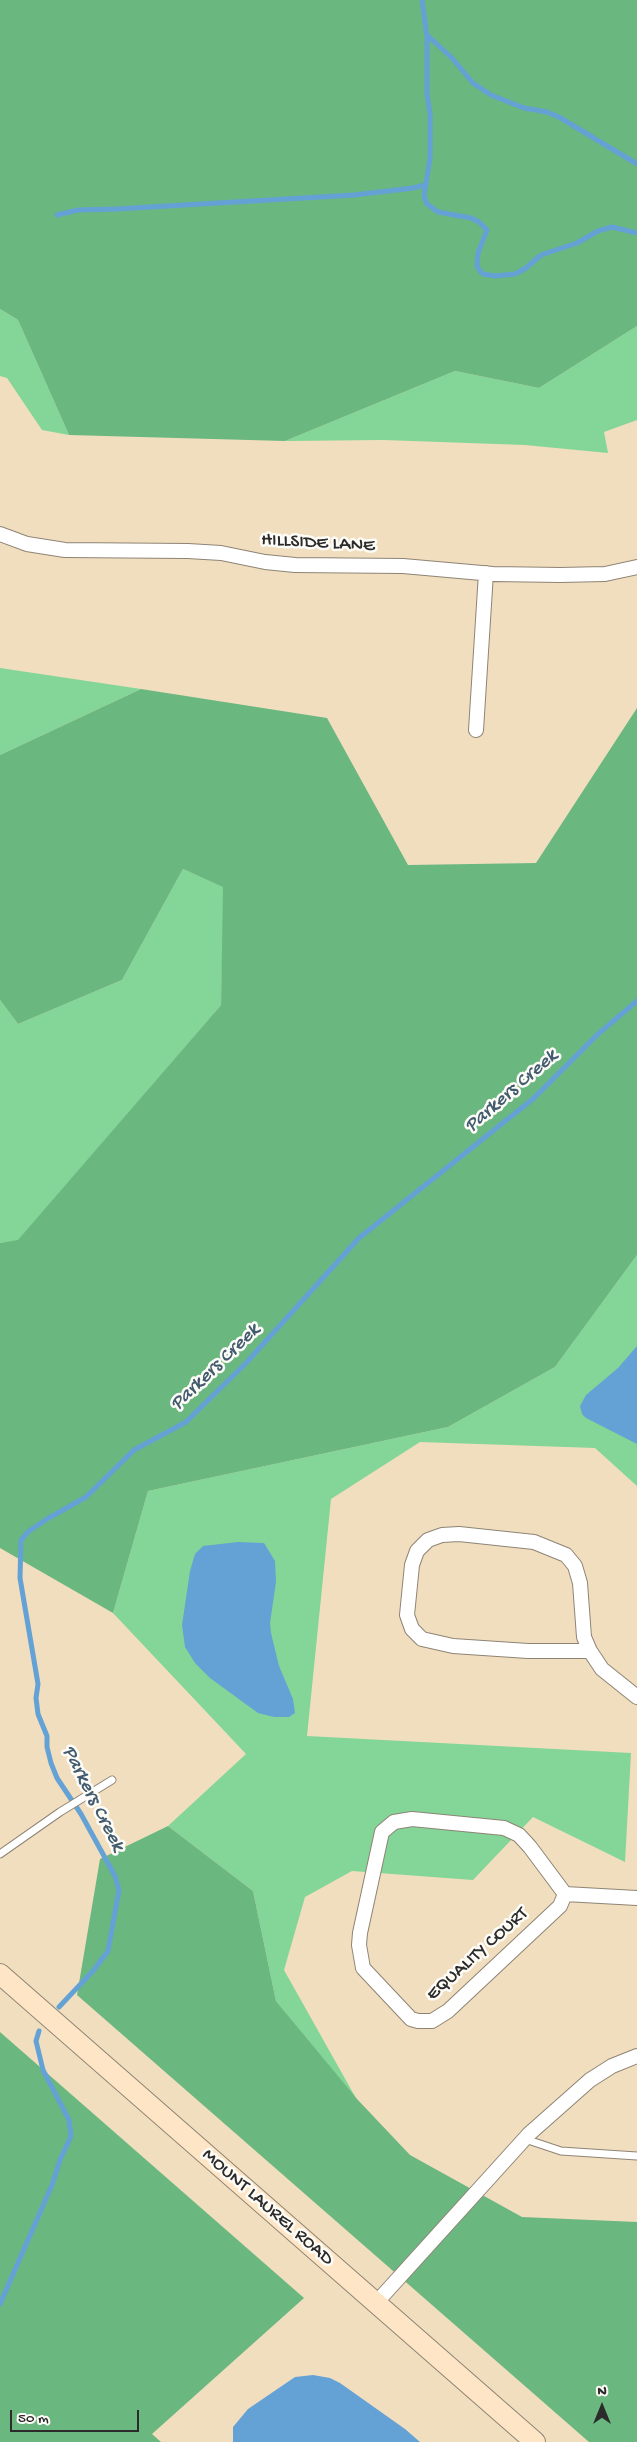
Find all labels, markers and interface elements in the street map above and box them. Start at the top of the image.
street label: HILLSIDE LANE [261,530,375,558]
water label: Parkers Creek [461,1045,563,1139]
water label: Parkers Creek [166,1319,266,1417]
water label: Parkers Creek [55,1742,129,1856]
street label: EQUALITY COURT [422,1903,534,2007]
street label: MOUNT LAUREL ROAD [196,2145,338,2271]
north arrow [577,2382,627,2432]
text: N [597,2383,607,2400]
scale bar [12,2400,141,2432]
text: 50 m [18,2410,49,2428]

